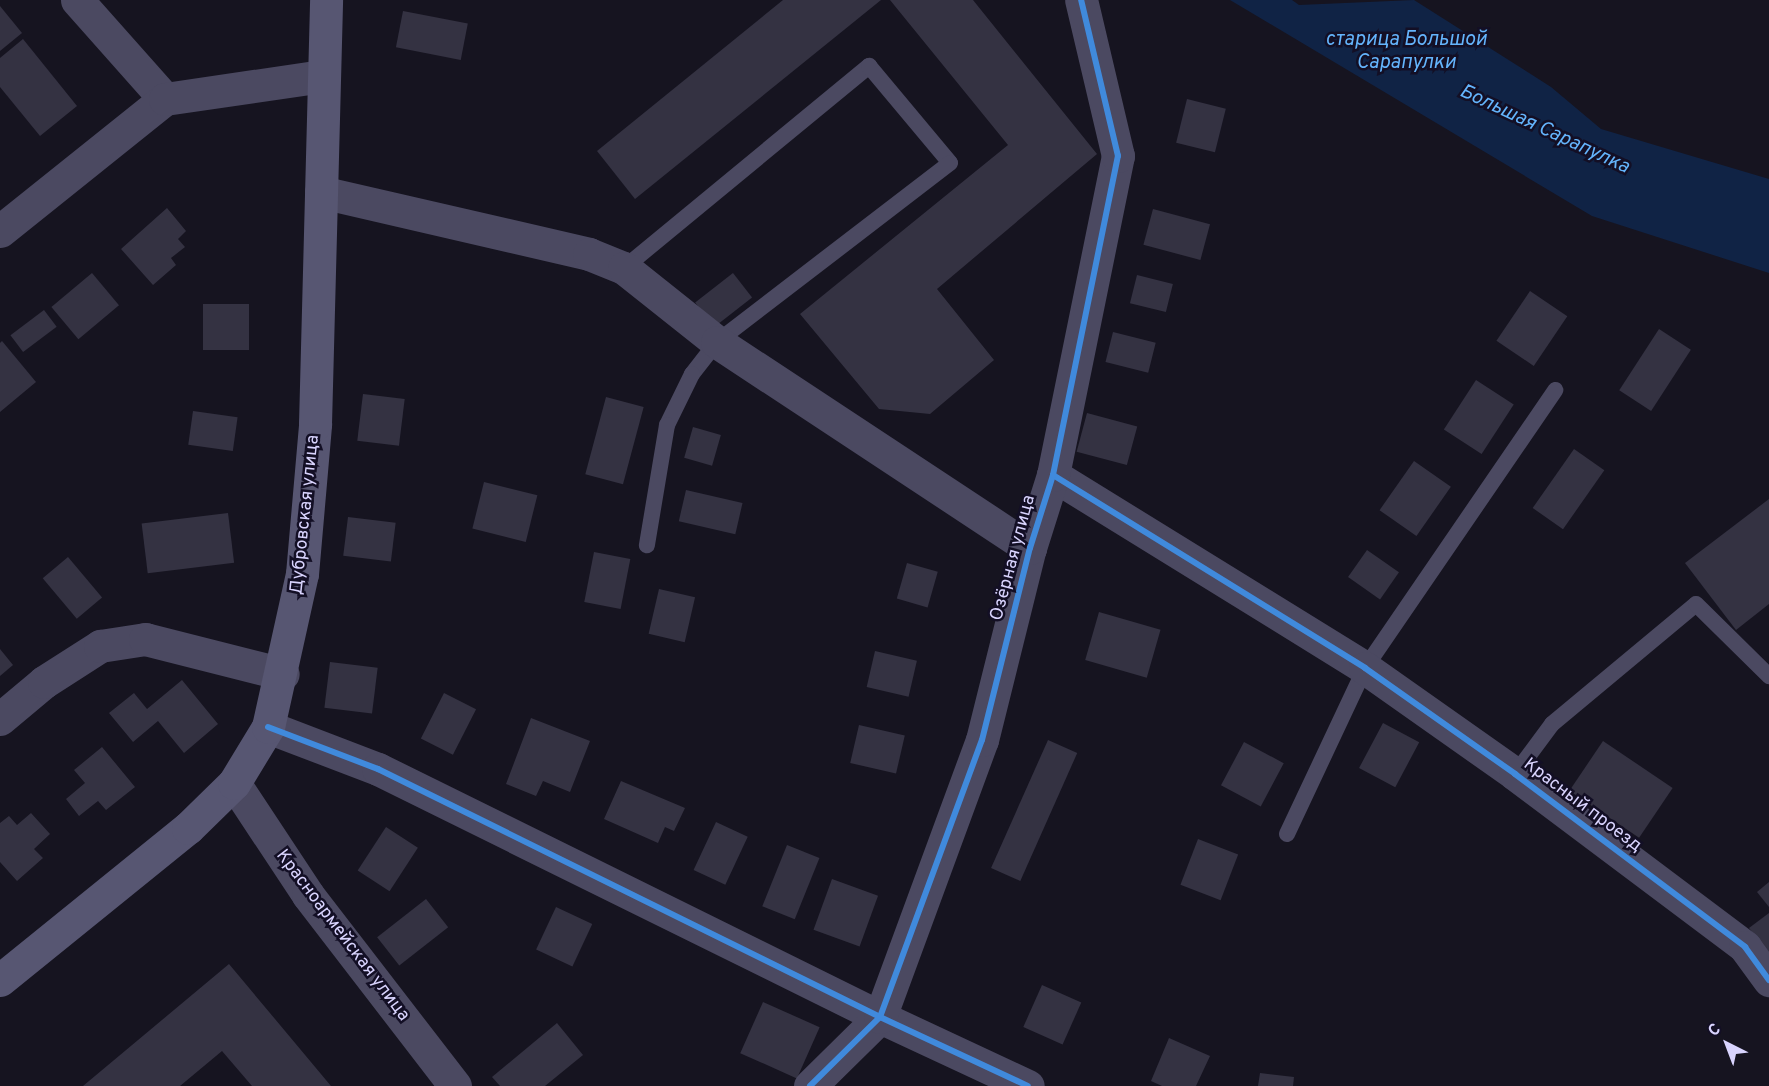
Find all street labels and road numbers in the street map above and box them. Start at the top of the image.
street label: Дубровская улица [287,434,325,596]
street label: Озёрная улица [987,493,1041,623]
street label: Красный проезд [1518,754,1646,858]
street label: Красноармейская улица [270,846,414,1026]

